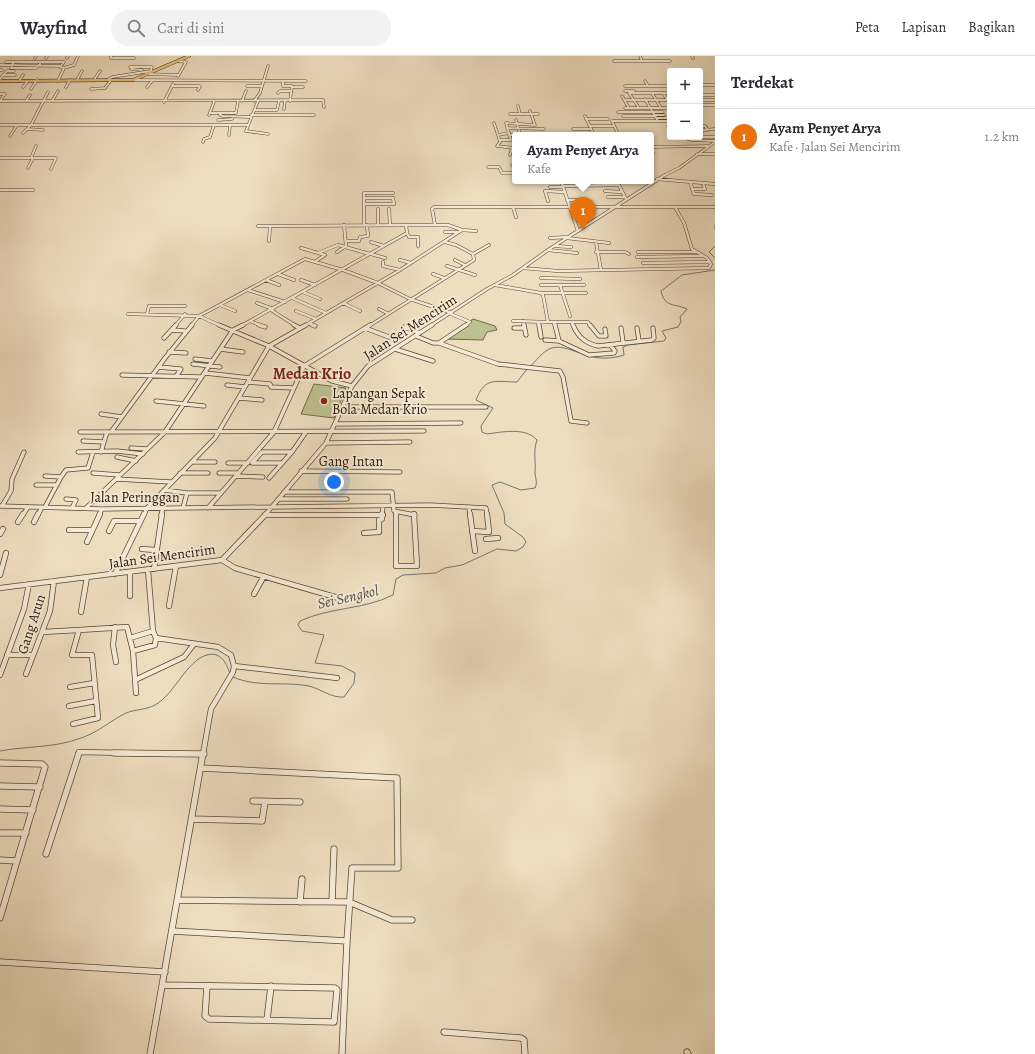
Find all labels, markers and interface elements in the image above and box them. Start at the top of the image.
search box [111,10,391,46]
text: Wayfind [20,15,87,41]
icon: search [125,17,147,39]
text: Cari di sini [157,18,225,38]
text: Peta [855,18,879,37]
text: Lapisan [901,18,946,37]
text: Bagikan [968,18,1015,37]
map controls [667,68,703,140]
button: + [667,68,703,104]
text: Terdekat [731,71,794,94]
button: − [667,104,703,140]
text: Ayam Penyet Arya [769,118,881,138]
text: 1 [742,128,746,145]
text: 1.2 km [985,128,1019,145]
popup [512,132,654,184]
text: Kafe · Jalan Sei Mencirim [769,138,901,155]
text: Ayam Penyet Arya [527,140,639,160]
text: Kafe [527,160,551,177]
pin: 1 [570,197,596,230]
street label: Jalan Sei Mencirim [360,290,461,365]
district label: Medan Krio [273,363,351,385]
place label: Lapangan Sepak Bola Medan Krio [332,384,427,419]
marker: Lapangan Sepak Bola Medan Krio [319,396,329,406]
street label: Gang Intan [319,452,384,471]
your location [324,472,344,492]
street label: Jalan Peringgan [90,488,180,507]
street label: Jalan Sei Mencirim [107,540,217,573]
water label: Sei Sengkol [315,580,381,614]
street label: Gang Arun [13,592,50,656]

